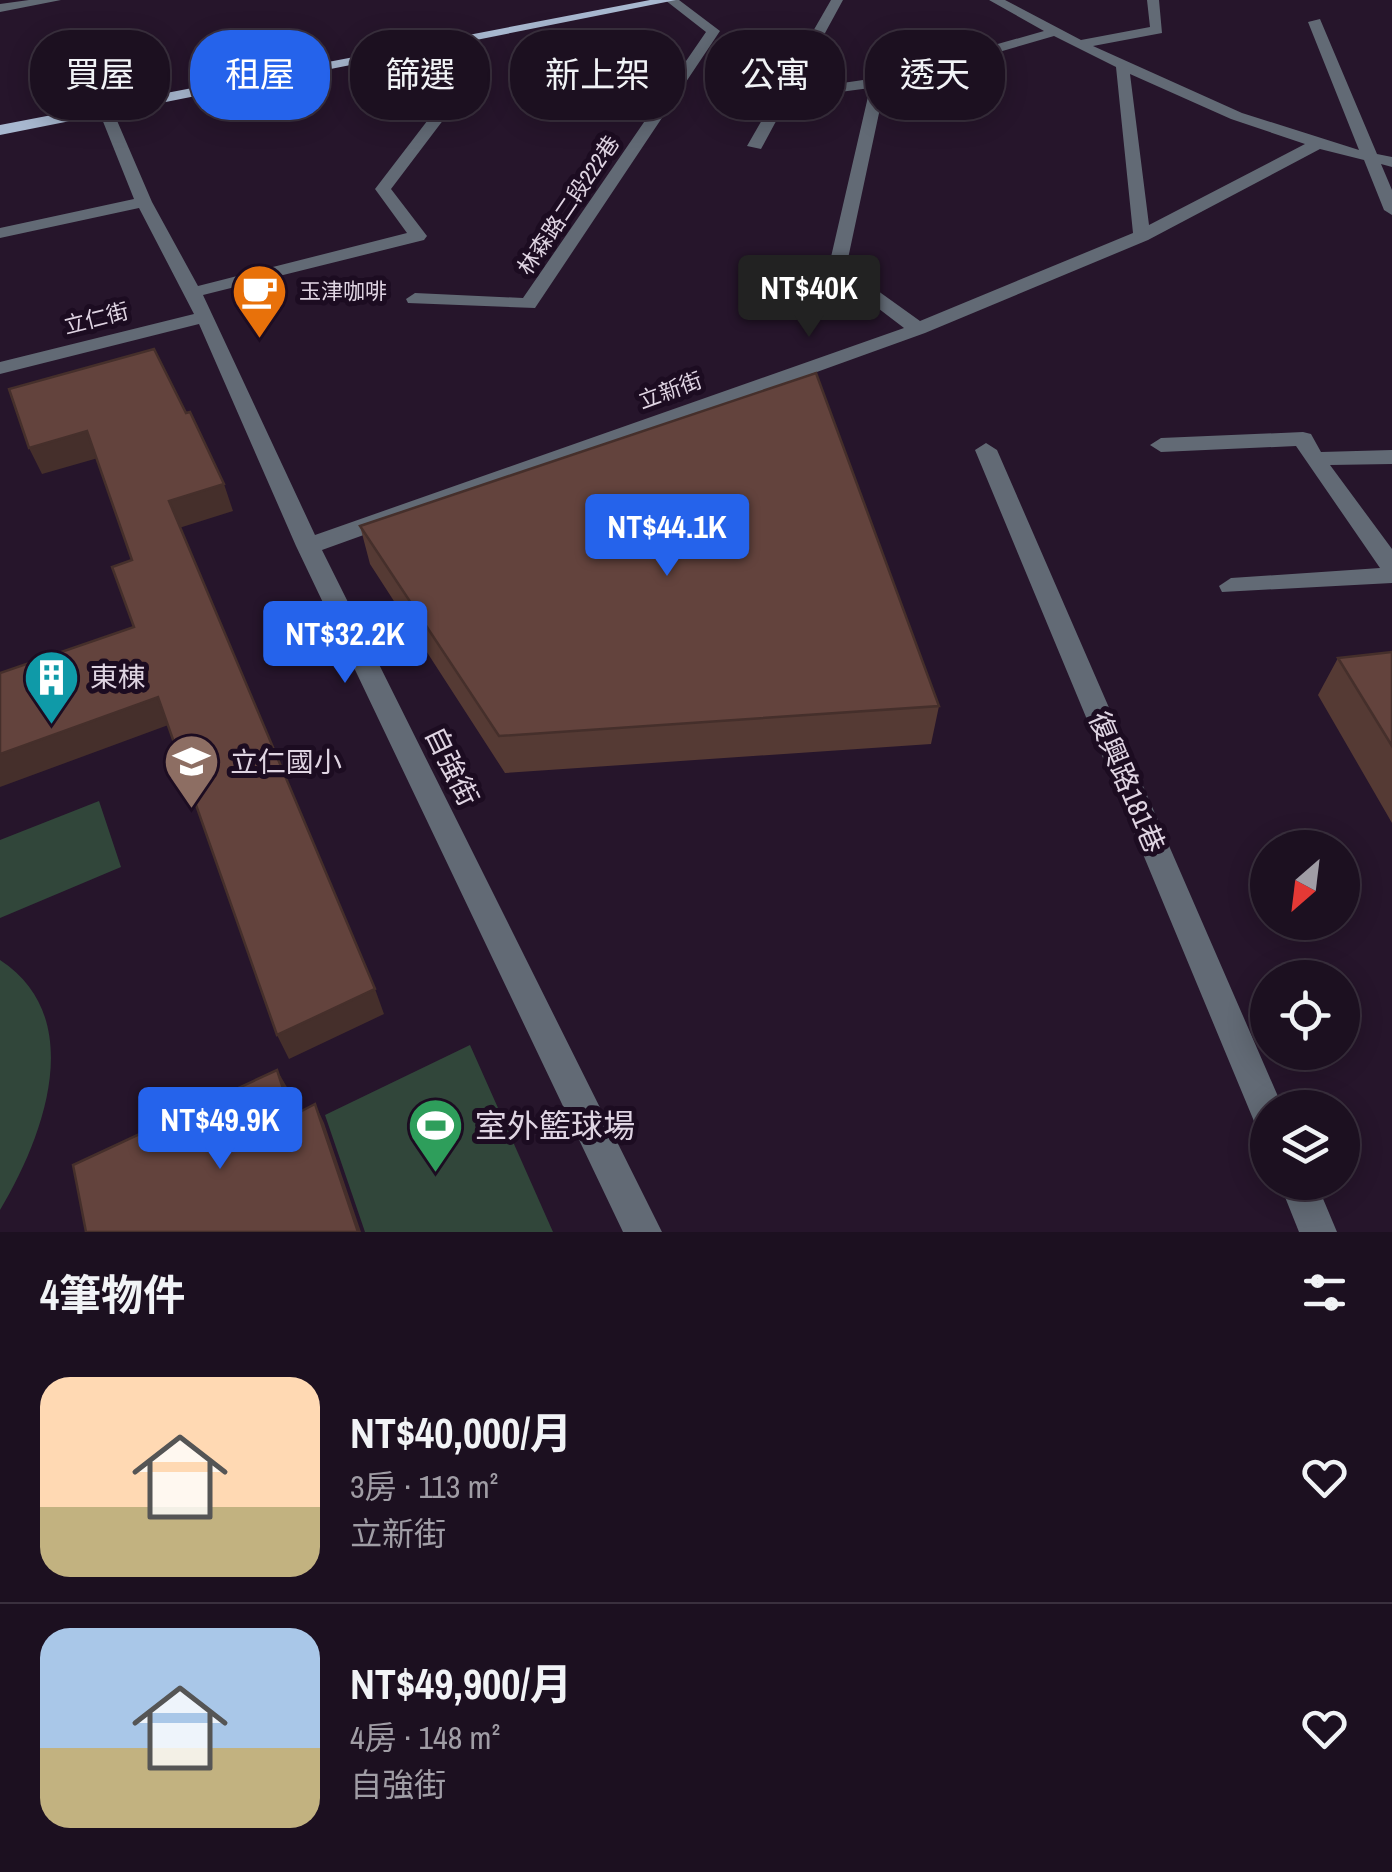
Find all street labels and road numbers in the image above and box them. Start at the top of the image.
street label: 林森路二段222巷 [510,129,626,281]
street label: 立仁街 [60,295,132,341]
street label: 立新街 [634,365,706,415]
street label: 復興路181巷 [1080,705,1174,859]
street label: 自強街 [417,720,487,812]

